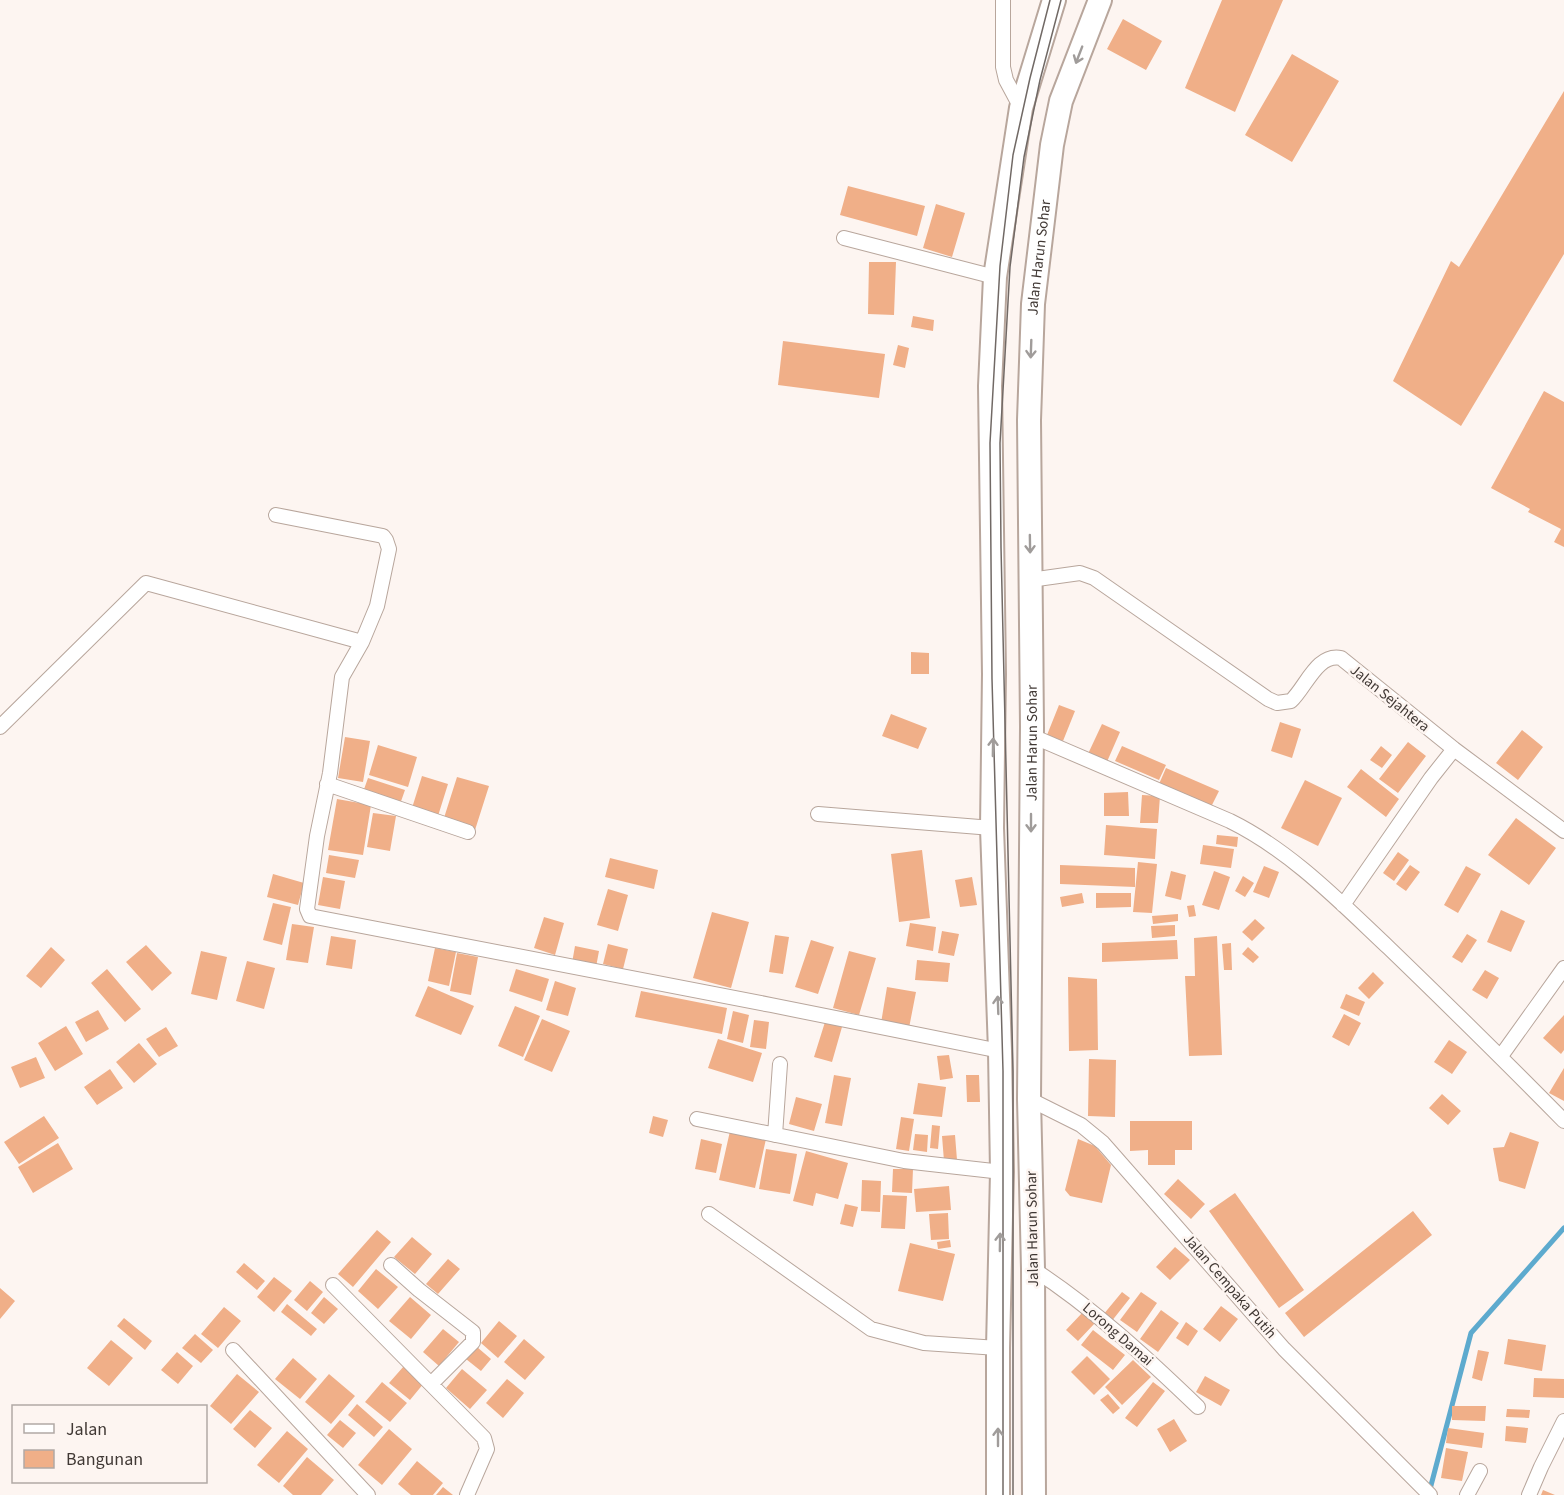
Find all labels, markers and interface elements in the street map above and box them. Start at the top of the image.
one-way arrow [1072,45,1083,63]
street label: Jalan Harun Sohar [1023,198,1056,316]
one-way arrow [1026,339,1037,359]
one-way arrow [1024,534,1036,554]
street label: Jalan Sejahtera [1345,660,1434,737]
street label: Jalan Harun Sohar [1021,684,1043,801]
one-way arrow [987,737,998,757]
one-way arrow [1025,813,1037,833]
one-way arrow [993,995,1004,1015]
street label: Jalan Harun Sohar [1021,1170,1044,1287]
street label: Jalan Cempaka Putih [1178,1229,1281,1343]
one-way arrow [995,1232,1006,1252]
street label: Lorong Damai [1078,1298,1158,1371]
legend [12,1405,207,1483]
text: Jalan [66,1417,107,1442]
one-way arrow [992,1427,1004,1447]
text: Bangunan [66,1447,143,1472]

